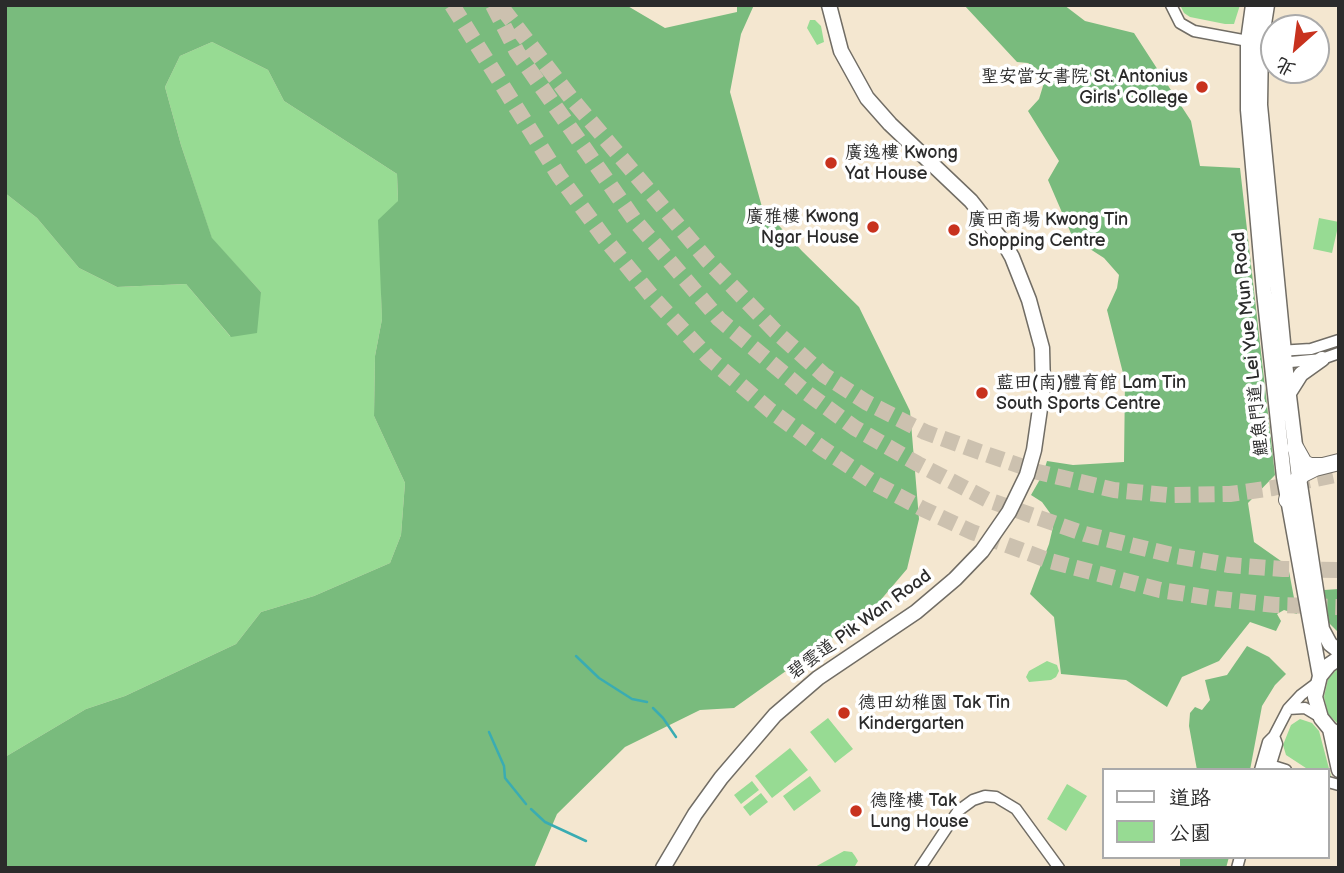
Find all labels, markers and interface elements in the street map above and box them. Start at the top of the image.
north arrow [1260,14,1330,84]
text: 北 [1272,52,1300,81]
place label: 聖安當女書院 St. Antonius Girls' College [981,66,1188,108]
marker: 聖安當女書院 St. Antonius Girls' College [1194,79,1210,95]
place label: 廣逸樓 Kwong Yat House [845,142,958,184]
marker: 廣逸樓 Kwong Yat House [823,155,839,171]
place label: 廣雅樓 Kwong Ngar House [746,206,859,248]
place label: 廣田商場 Kwong Tin Shopping Centre [968,209,1128,252]
marker: 廣雅樓 Kwong Ngar House [865,219,881,235]
marker: 廣田商場 Kwong Tin Shopping Centre [946,222,962,238]
street label: 鯉魚門道 Lei Yue Mun Road [1228,231,1274,457]
place label: 藍田(南)體育館 Lam Tin South Sports Centre [996,372,1186,414]
marker: 藍田(南)體育館 Lam Tin South Sports Centre [974,385,990,401]
street label: 碧雲道 Pik Wan Road [784,566,936,684]
place label: 德田幼稚園 Tak Tin Kindergarten [858,692,1010,734]
marker: 德田幼稚園 Tak Tin Kindergarten [836,705,852,721]
legend [1102,768,1330,859]
text: 道路 [1169,786,1211,811]
place label: 德隆樓 Tak Lung House [870,790,969,832]
marker: 德隆樓 Tak Lung House [848,803,864,819]
text: 公園 [1169,821,1211,846]

